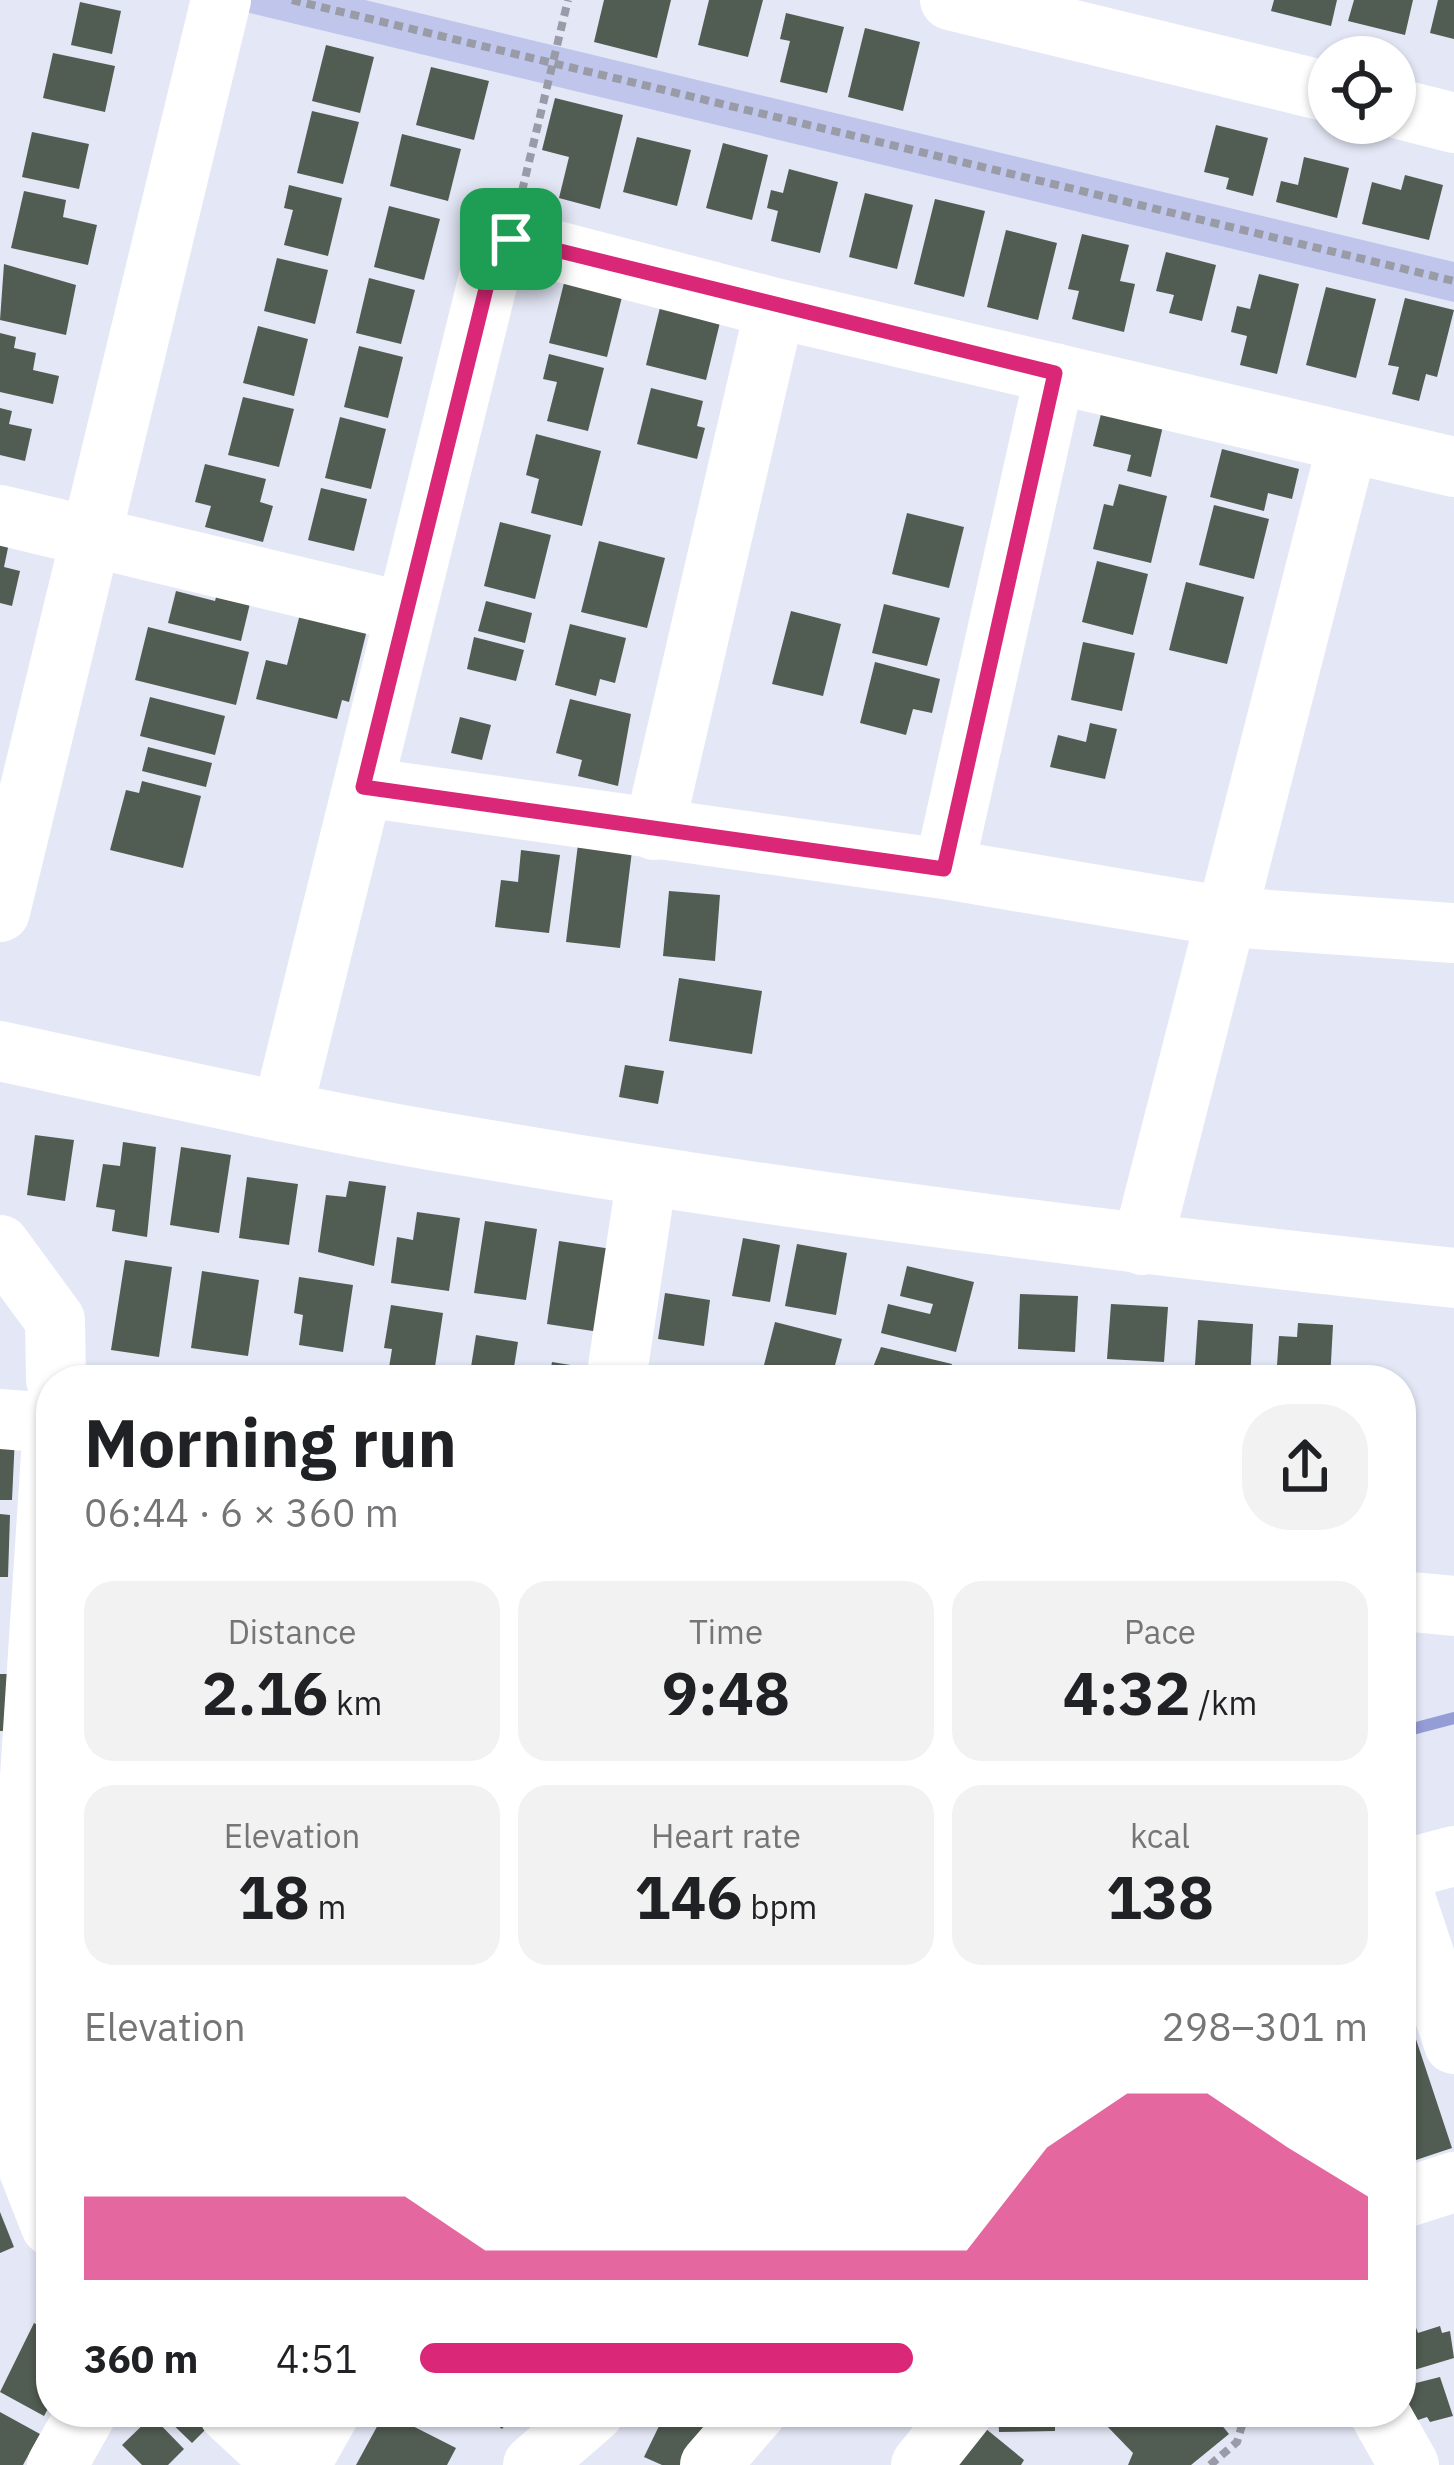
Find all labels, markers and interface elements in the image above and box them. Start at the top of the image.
map controls [1308,36,1416,144]
button: locate [1308,36,1416,144]
pin [460,188,562,290]
icon: arrive [478,206,544,272]
text: Morning run [84,1399,457,1485]
button: share [1242,1404,1368,1530]
text: 06:44 · 6 × 360 m [84,1487,399,1538]
text: Distance [228,1610,356,1653]
text: Time [689,1610,763,1653]
text: Pace [1124,1610,1196,1653]
text: 2.16 [202,1653,328,1732]
text: 9:48 [662,1653,790,1732]
text: 4:32 [1063,1653,1191,1732]
text: km [328,1681,382,1724]
text: /km [1191,1681,1257,1724]
text: Elevation [224,1814,360,1857]
text: Heart rate [651,1814,801,1857]
text: kcal [1130,1814,1190,1857]
text: 18 [238,1857,310,1936]
text: 146 [635,1857,743,1936]
text: 138 [1106,1857,1214,1936]
text: m [310,1885,346,1928]
text: bpm [743,1885,817,1928]
text: Elevation [84,2001,246,2052]
text: 298–301 m [1161,2001,1368,2052]
text: 360 m [84,2333,198,2384]
text: 4:51 [276,2333,358,2384]

